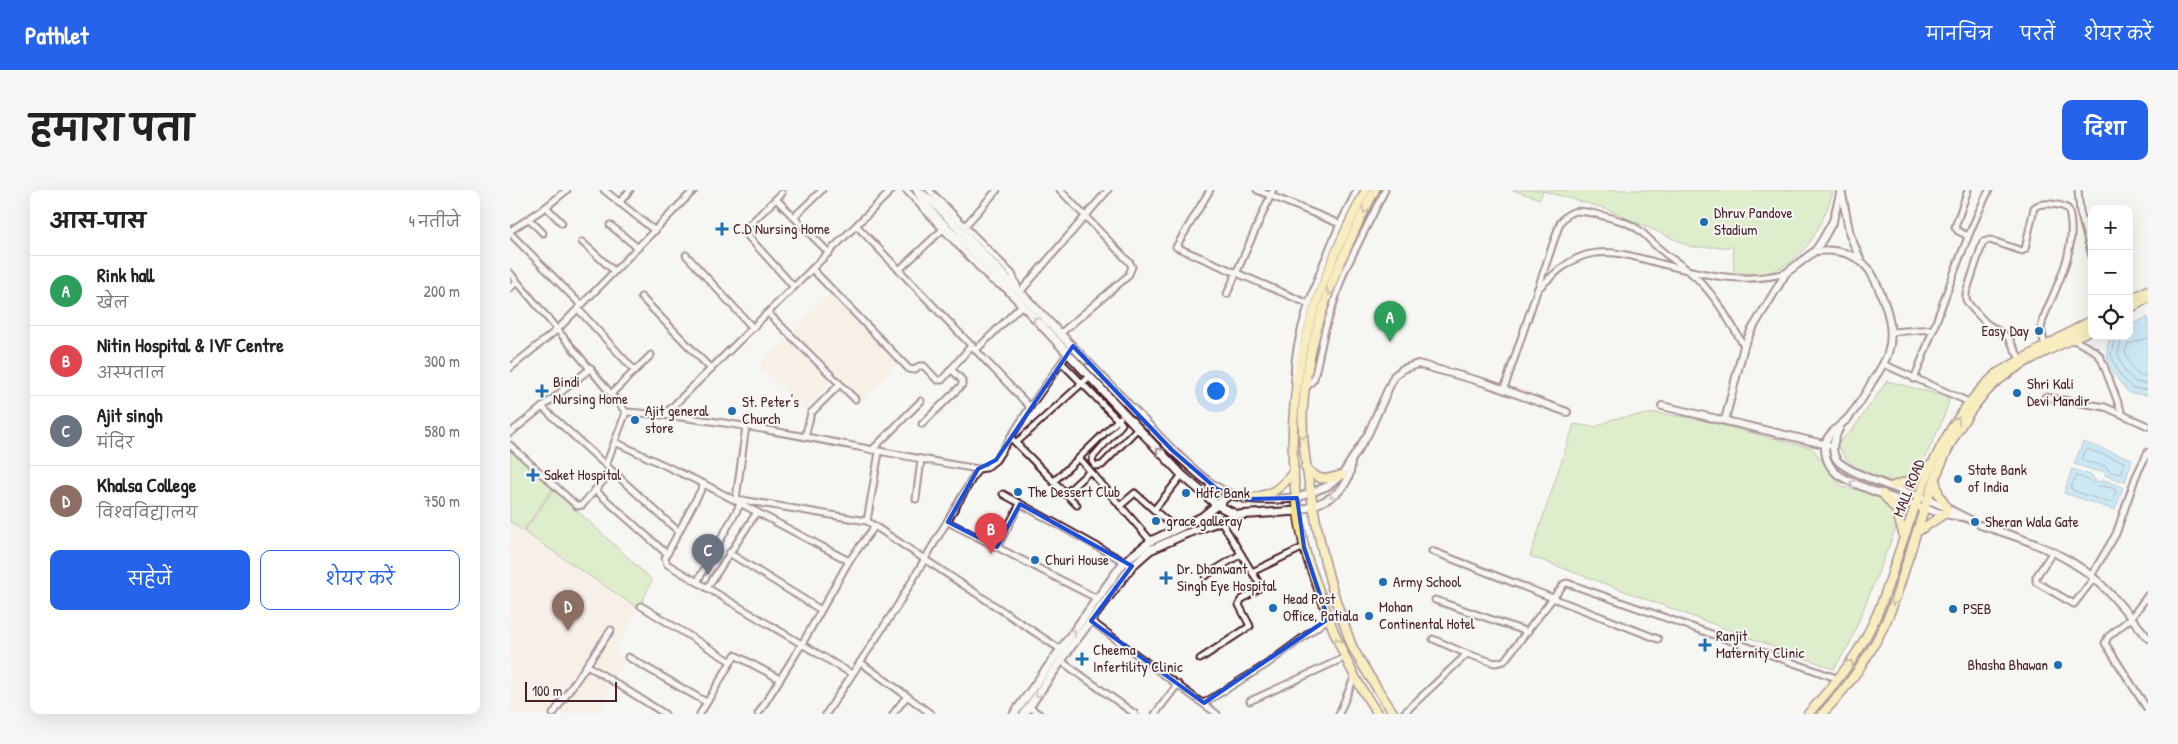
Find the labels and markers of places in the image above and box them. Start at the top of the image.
place label: Dhruv Pandove Stadium [1714,202,1792,240]
marker: Dhruv Pandove Stadium [1698,216,1710,228]
place label: C.D Nursing Home [733,218,830,239]
marker: C.D Nursing Home [715,222,729,236]
pin: A [1374,301,1406,342]
place label: Easy Day [1982,320,2029,341]
marker: Easy Day [2033,325,2045,337]
place label: Bindi Nursing Home [553,371,628,409]
place label: Shri Kali Devi Mandir [2027,373,2090,411]
marker: Bindi Nursing Home [535,384,549,398]
marker: Shri Kali Devi Mandir [2011,387,2023,399]
place label: St. Peter's Church [742,391,799,429]
place label: Ajit general store [645,400,709,438]
marker: St. Peter's Church [726,405,738,417]
marker: Ajit general store [629,414,641,426]
place label: State Bank of India [1968,459,2027,497]
place label: Saket Hospital [544,464,621,485]
marker: Saket Hospital [526,468,540,482]
marker: State Bank of India [1952,473,1964,485]
place label: The Dessert Club [1028,481,1120,502]
place label: Hdfc Bank [1196,482,1250,503]
marker: The Dessert Club [1012,486,1024,498]
marker: Hdfc Bank [1180,487,1192,499]
place label: grace galleray [1166,510,1243,531]
place label: Sheran Wala Gate [1985,511,2079,532]
pin: B [975,513,1007,554]
marker: grace galleray [1150,515,1162,527]
marker: Sheran Wala Gate [1969,516,1981,528]
pin: C [692,534,724,575]
place label: Churi House [1045,549,1109,570]
marker: Churi House [1029,554,1041,566]
place label: Dr. Dhanwant Singh Eye Hospital [1177,558,1277,596]
marker: Dr. Dhanwant Singh Eye Hospital [1159,571,1173,585]
place label: Army School [1393,571,1461,592]
marker: Army School [1377,576,1389,588]
place label: Head Post Office, Patiala [1283,588,1358,626]
pin: D [552,590,584,631]
place label: Mohan Continental Hotel [1379,596,1475,634]
place label: PSEB [1963,598,1991,619]
marker: Head Post Office, Patiala [1267,602,1279,614]
marker: PSEB [1947,603,1959,615]
marker: Mohan Continental Hotel [1363,610,1375,622]
place label: Ranjit Maternity Clinic [1716,625,1805,663]
marker: Ranjit Maternity Clinic [1698,638,1712,652]
place label: Cheema Infertility Clinic [1093,639,1183,677]
marker: Cheema Infertility Clinic [1075,652,1089,666]
place label: Bhasha Bhawan [1967,654,2048,675]
marker: Bhasha Bhawan [2052,659,2064,671]

